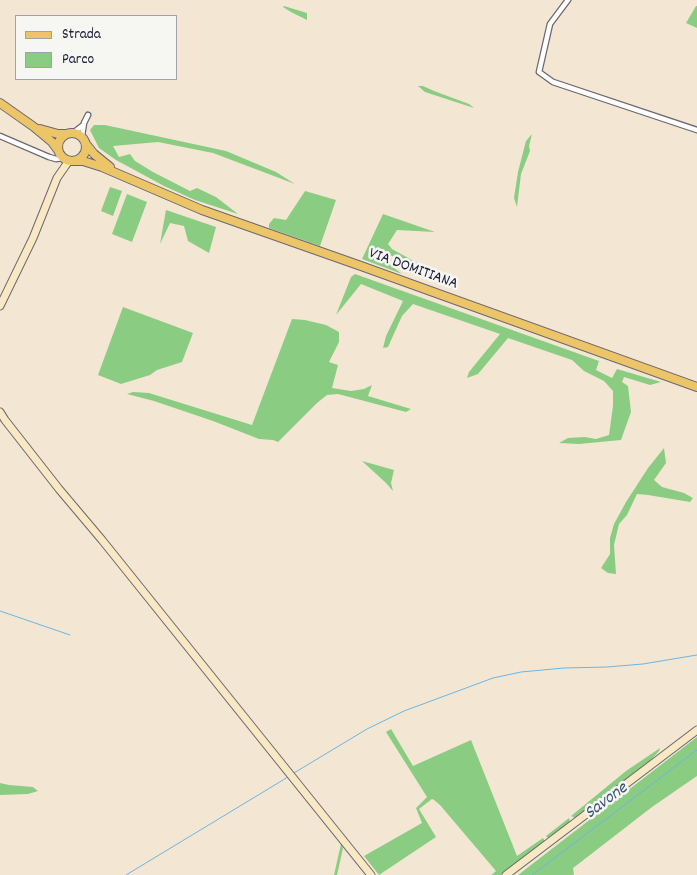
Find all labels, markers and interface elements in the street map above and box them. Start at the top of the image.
legend [15,15,178,80]
text: Strada [62,24,101,46]
text: Parco [62,49,94,71]
street label: VIA DOMITIANA [366,245,460,295]
water label: Savone [581,779,633,825]

